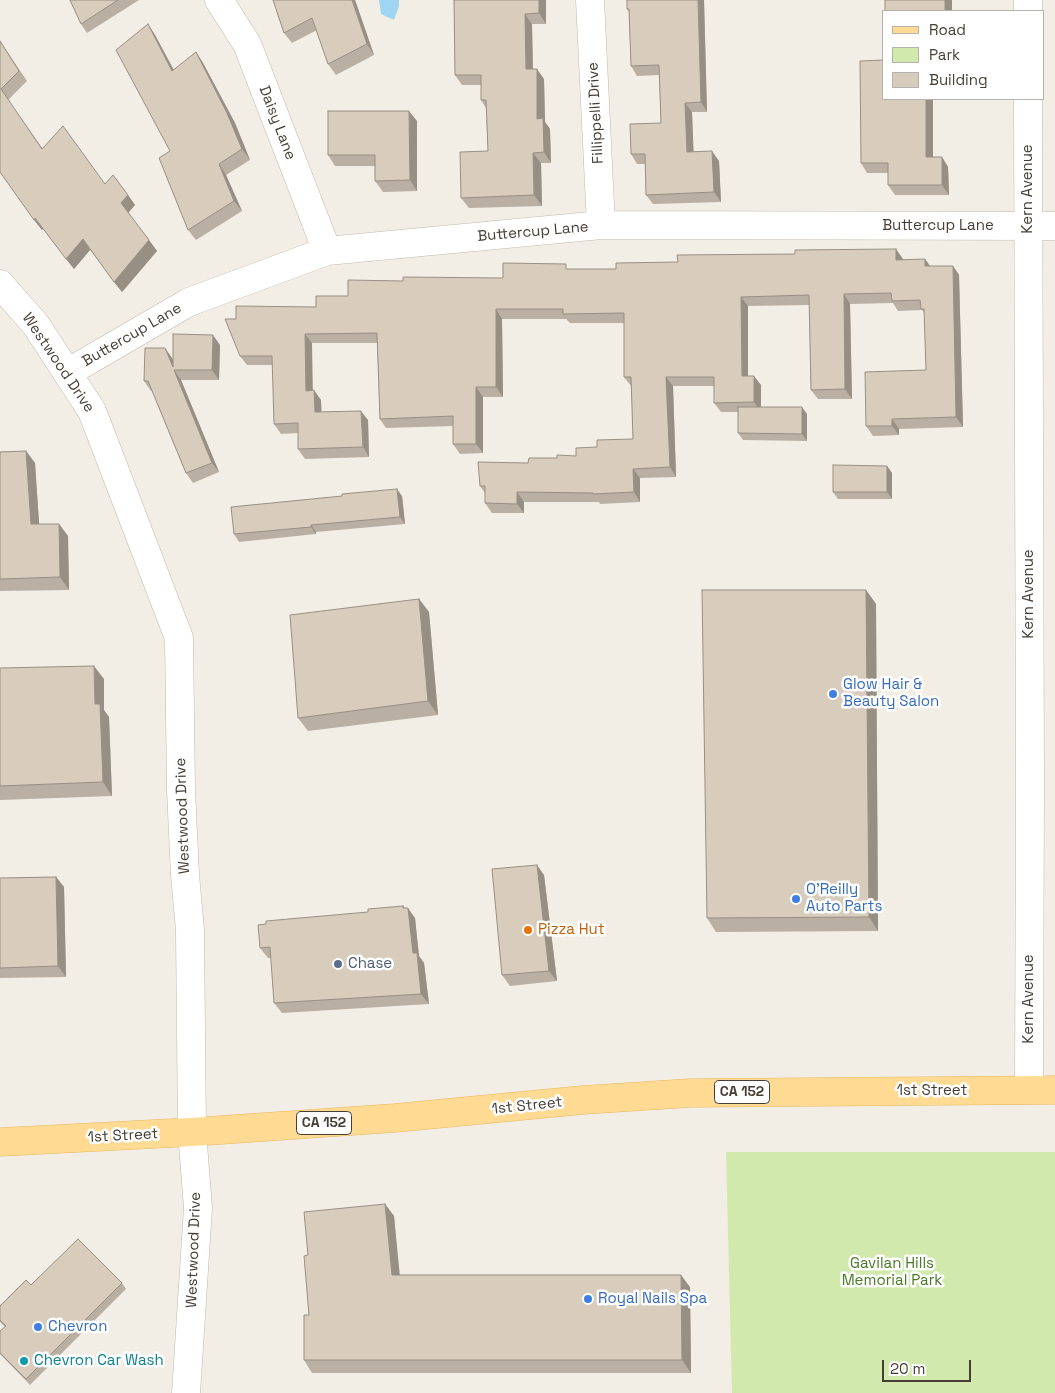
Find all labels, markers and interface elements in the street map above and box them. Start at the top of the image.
legend [882,10,1045,100]
text: Road [929,20,966,39]
text: Park [929,45,960,64]
street label: Fillippelli Drive [584,62,608,164]
text: Building [929,70,988,89]
street label: Daisy Lane [255,83,299,163]
street label: Kern Avenue [1019,144,1037,234]
street label: Buttercup Lane [882,217,994,235]
street label: Buttercup Lane [477,218,589,246]
street label: Buttercup Lane [79,299,185,371]
street label: Westwood Drive [18,310,98,416]
street label: Kern Avenue [1020,549,1038,639]
place label: Glow Hair & Beauty Salon [843,676,939,711]
marker: Glow Hair & Beauty Salon [827,688,839,700]
street label: Westwood Drive [172,758,194,874]
place label: O'Reilly Auto Parts [806,881,882,916]
marker: O'Reilly Auto Parts [790,893,802,905]
place label: Pizza Hut [538,921,605,939]
marker: Pizza Hut [522,924,534,936]
street label: Kern Avenue [1020,954,1038,1044]
place label: Chase [348,955,392,973]
marker: Chase [332,958,344,970]
road number: CA 152 [714,1080,770,1104]
street label: 1st Street [897,1082,967,1100]
street label: 1st Street [491,1093,563,1119]
road number: CA 152 [296,1112,352,1134]
street label: 1st Street [87,1125,159,1147]
street label: Westwood Drive [183,1192,205,1308]
park label: Gavilan Hills Memorial Park [842,1255,942,1290]
place label: Royal Nails Spa [598,1290,707,1308]
marker: Royal Nails Spa [582,1293,594,1305]
place label: Chevron [48,1318,107,1336]
marker: Chevron [32,1321,44,1333]
scale bar [885,1350,974,1382]
place label: Chevron Car Wash [34,1352,164,1370]
marker: Chevron Car Wash [18,1355,30,1367]
text: 20 m [890,1359,925,1378]

